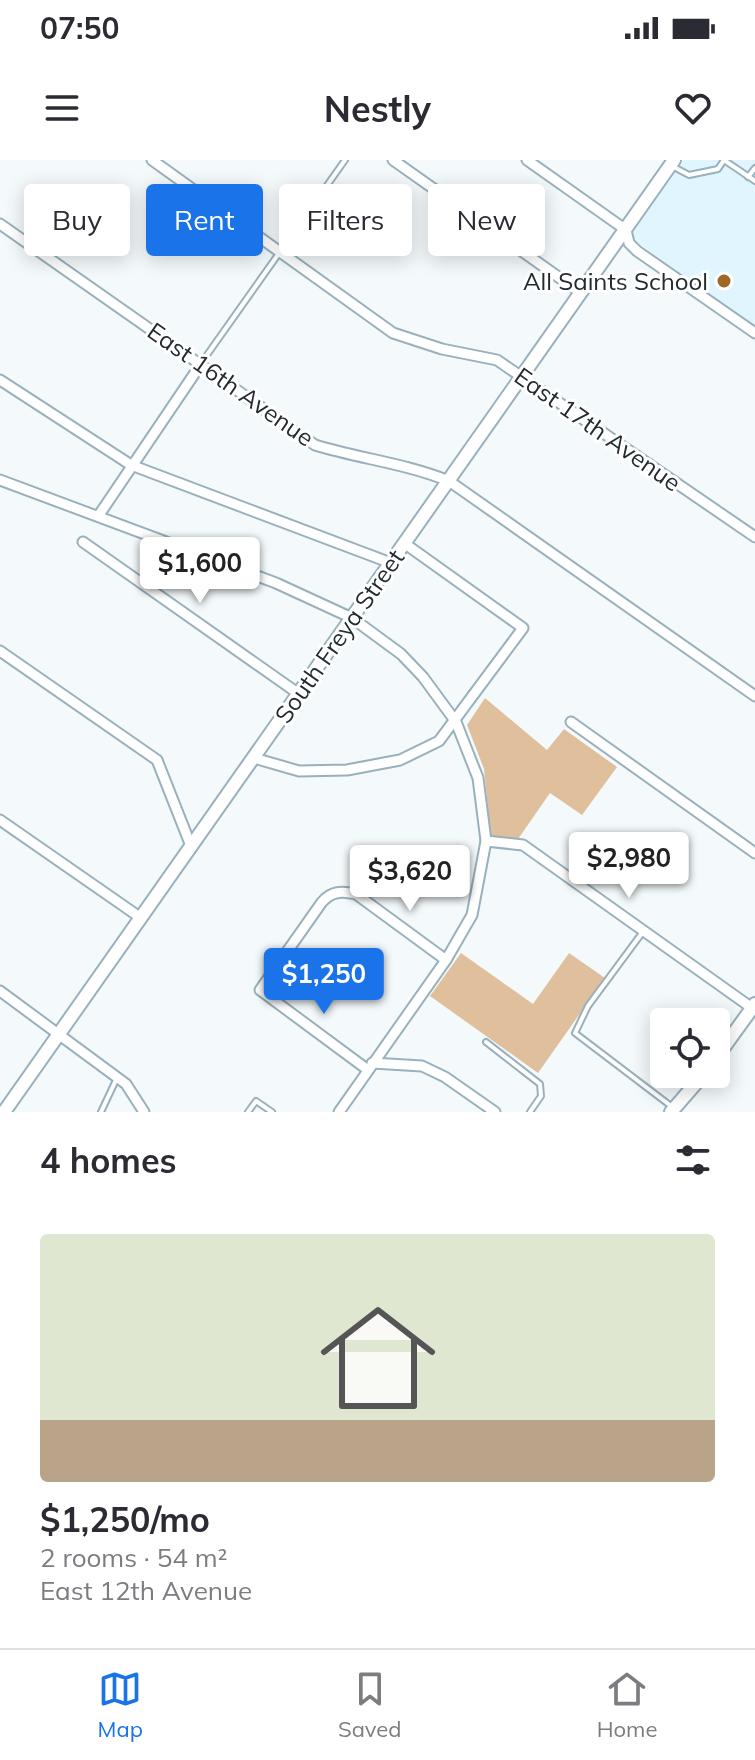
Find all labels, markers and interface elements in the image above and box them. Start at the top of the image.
text: 07:50 [40,9,119,47]
icon: menu [40,86,84,130]
text: Nestly [324,86,431,131]
icon: heart [671,86,715,130]
chip: Buy [24,184,130,256]
chip: Rent [146,184,263,256]
chip: Filters [279,184,412,256]
chip: New [428,184,545,256]
place label: All Saints School [523,266,708,296]
marker: All Saints School [715,272,733,290]
street label: East 16th Avenue [142,316,320,452]
street label: East 17th Avenue [509,361,687,497]
pin: $1,600 [135,537,265,605]
street label: South Freya Street [268,543,410,729]
text: $1,600 [158,546,242,579]
pin: $2,980 [564,832,694,900]
text: $2,980 [587,841,671,874]
pin: $3,620 [345,845,475,913]
text: $3,620 [368,854,452,887]
pin: $1,250 [259,948,389,1016]
text: $1,250 [282,957,366,990]
map controls [650,1008,730,1088]
button: locate [650,1008,730,1088]
icon: filters [671,1138,715,1182]
text: 4 homes [40,1139,177,1182]
icon: home [306,1286,450,1430]
text: $1,250/mo [40,1498,210,1541]
text: 2 rooms · 54 m² [40,1541,227,1574]
text: East 12th Avenue [40,1574,252,1607]
tab: Map [98,1667,143,1743]
tab: Saved [338,1667,402,1743]
tab: Home [597,1667,657,1743]

